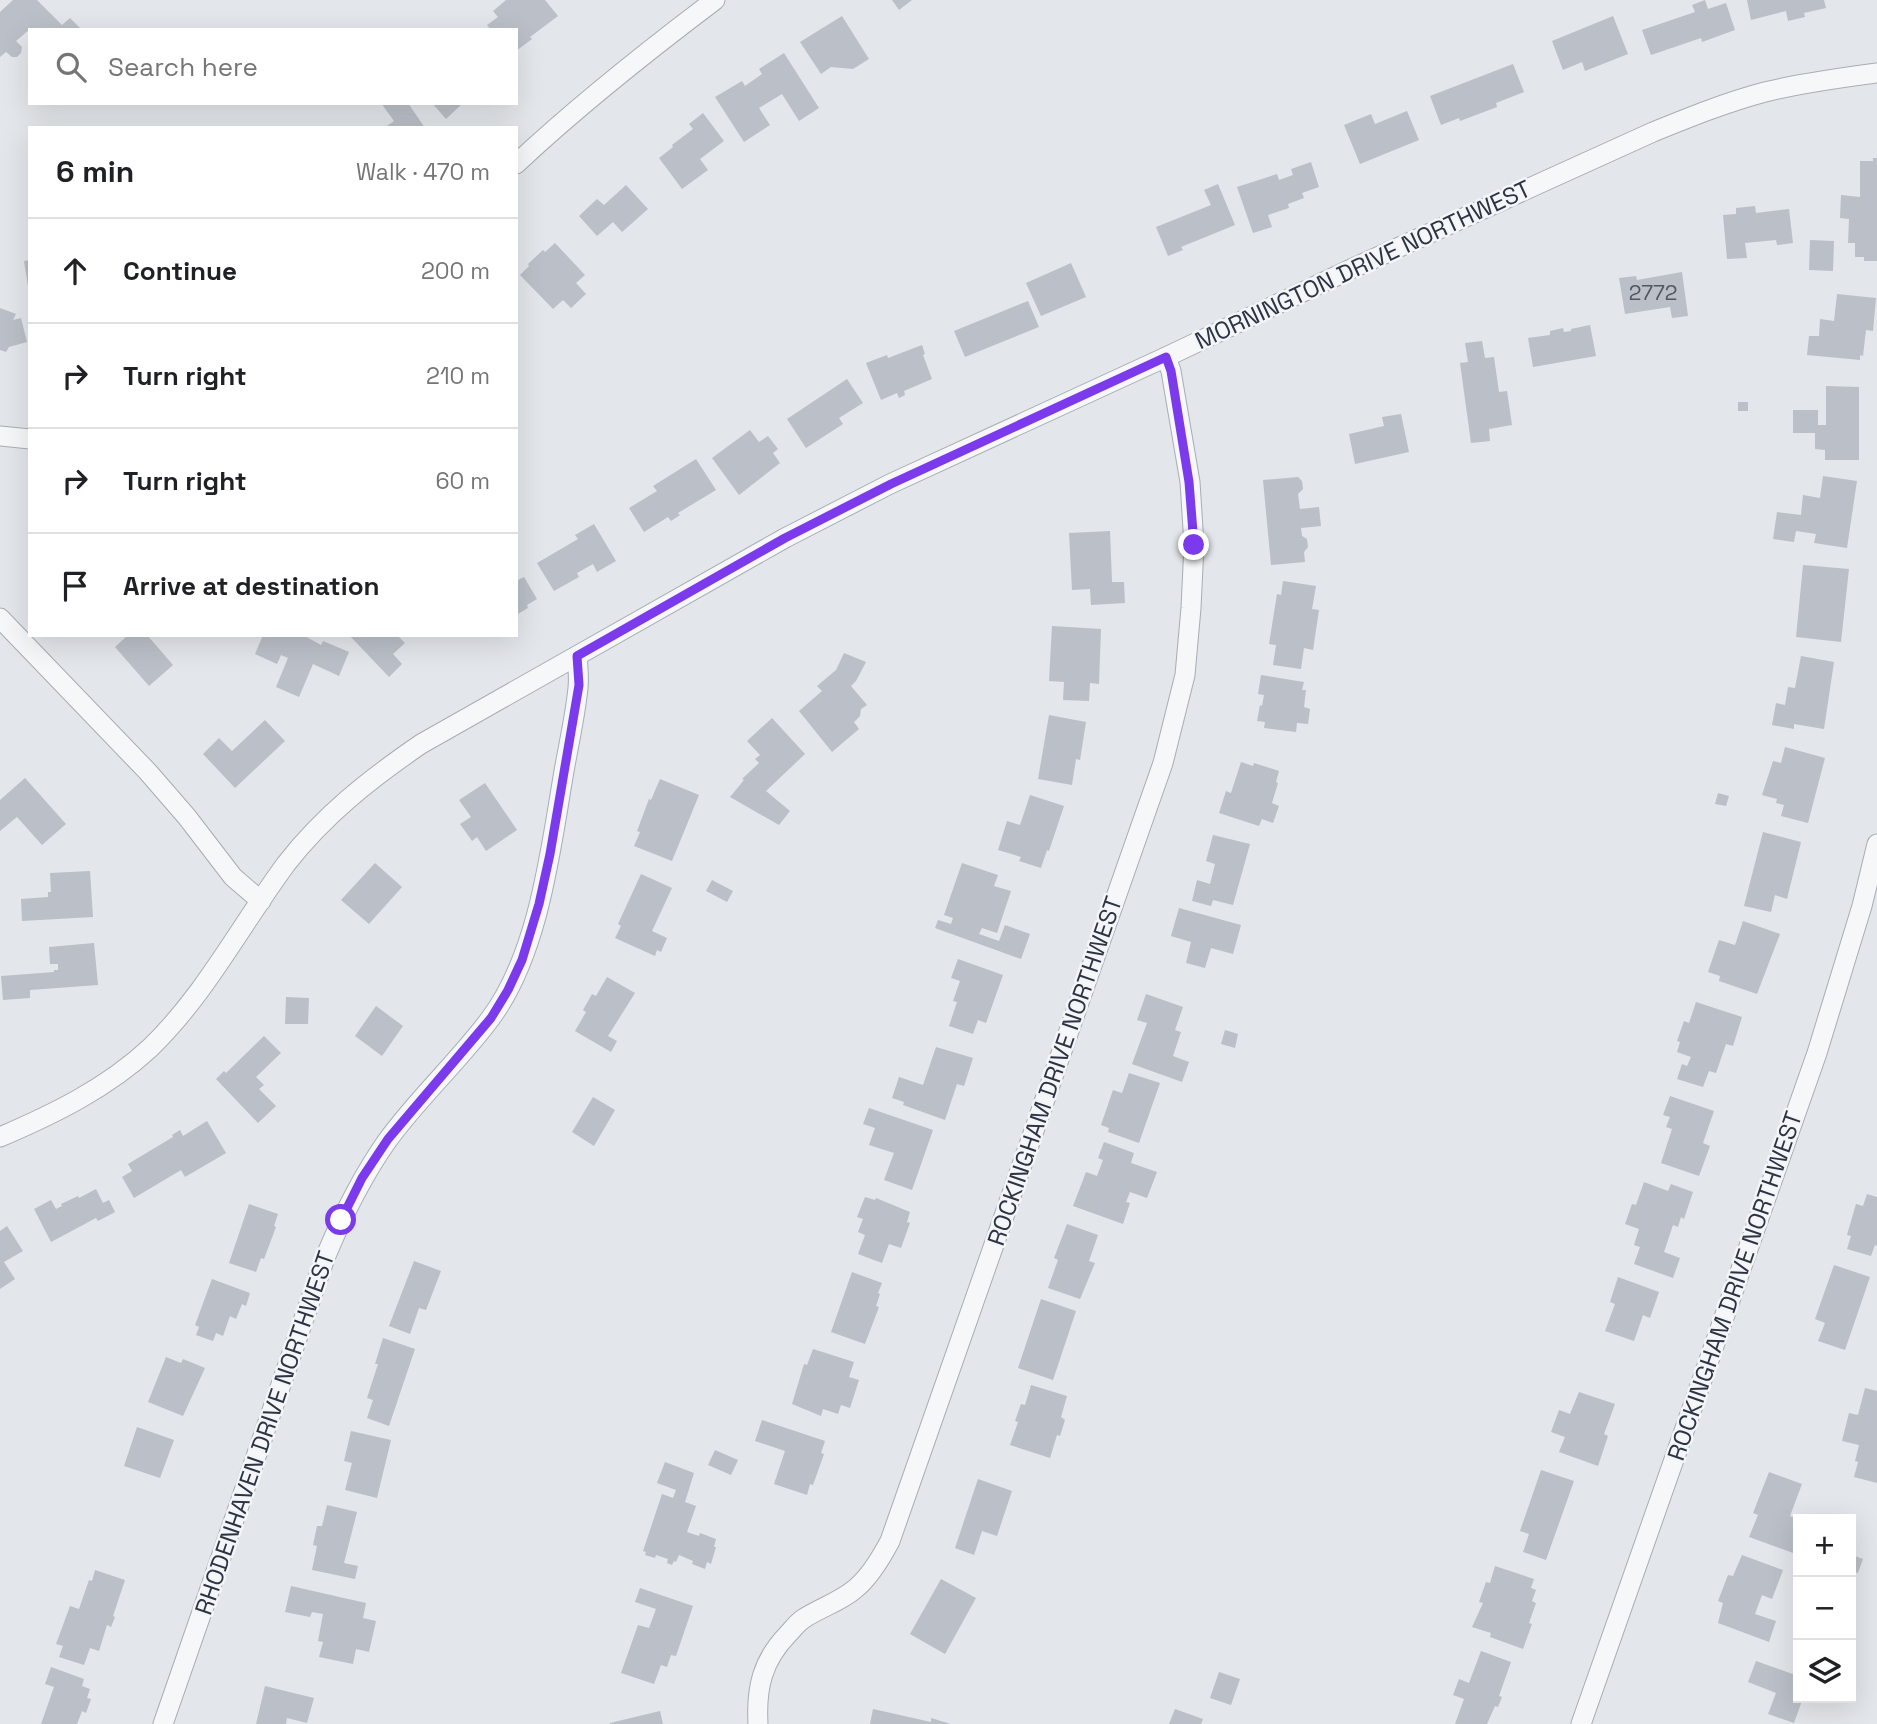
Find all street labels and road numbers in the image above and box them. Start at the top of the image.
street label: MORNINGTON DRIVE NORTHWEST [1190,173,1536,356]
street label: ROCKINGHAM DRIVE NORTHWEST [980,892,1129,1250]
street label: ROCKINGHAM DRIVE NORTHWEST [1660,1107,1809,1465]
street label: RHODENHAVEN DRIVE NORTHWEST [188,1247,341,1619]

